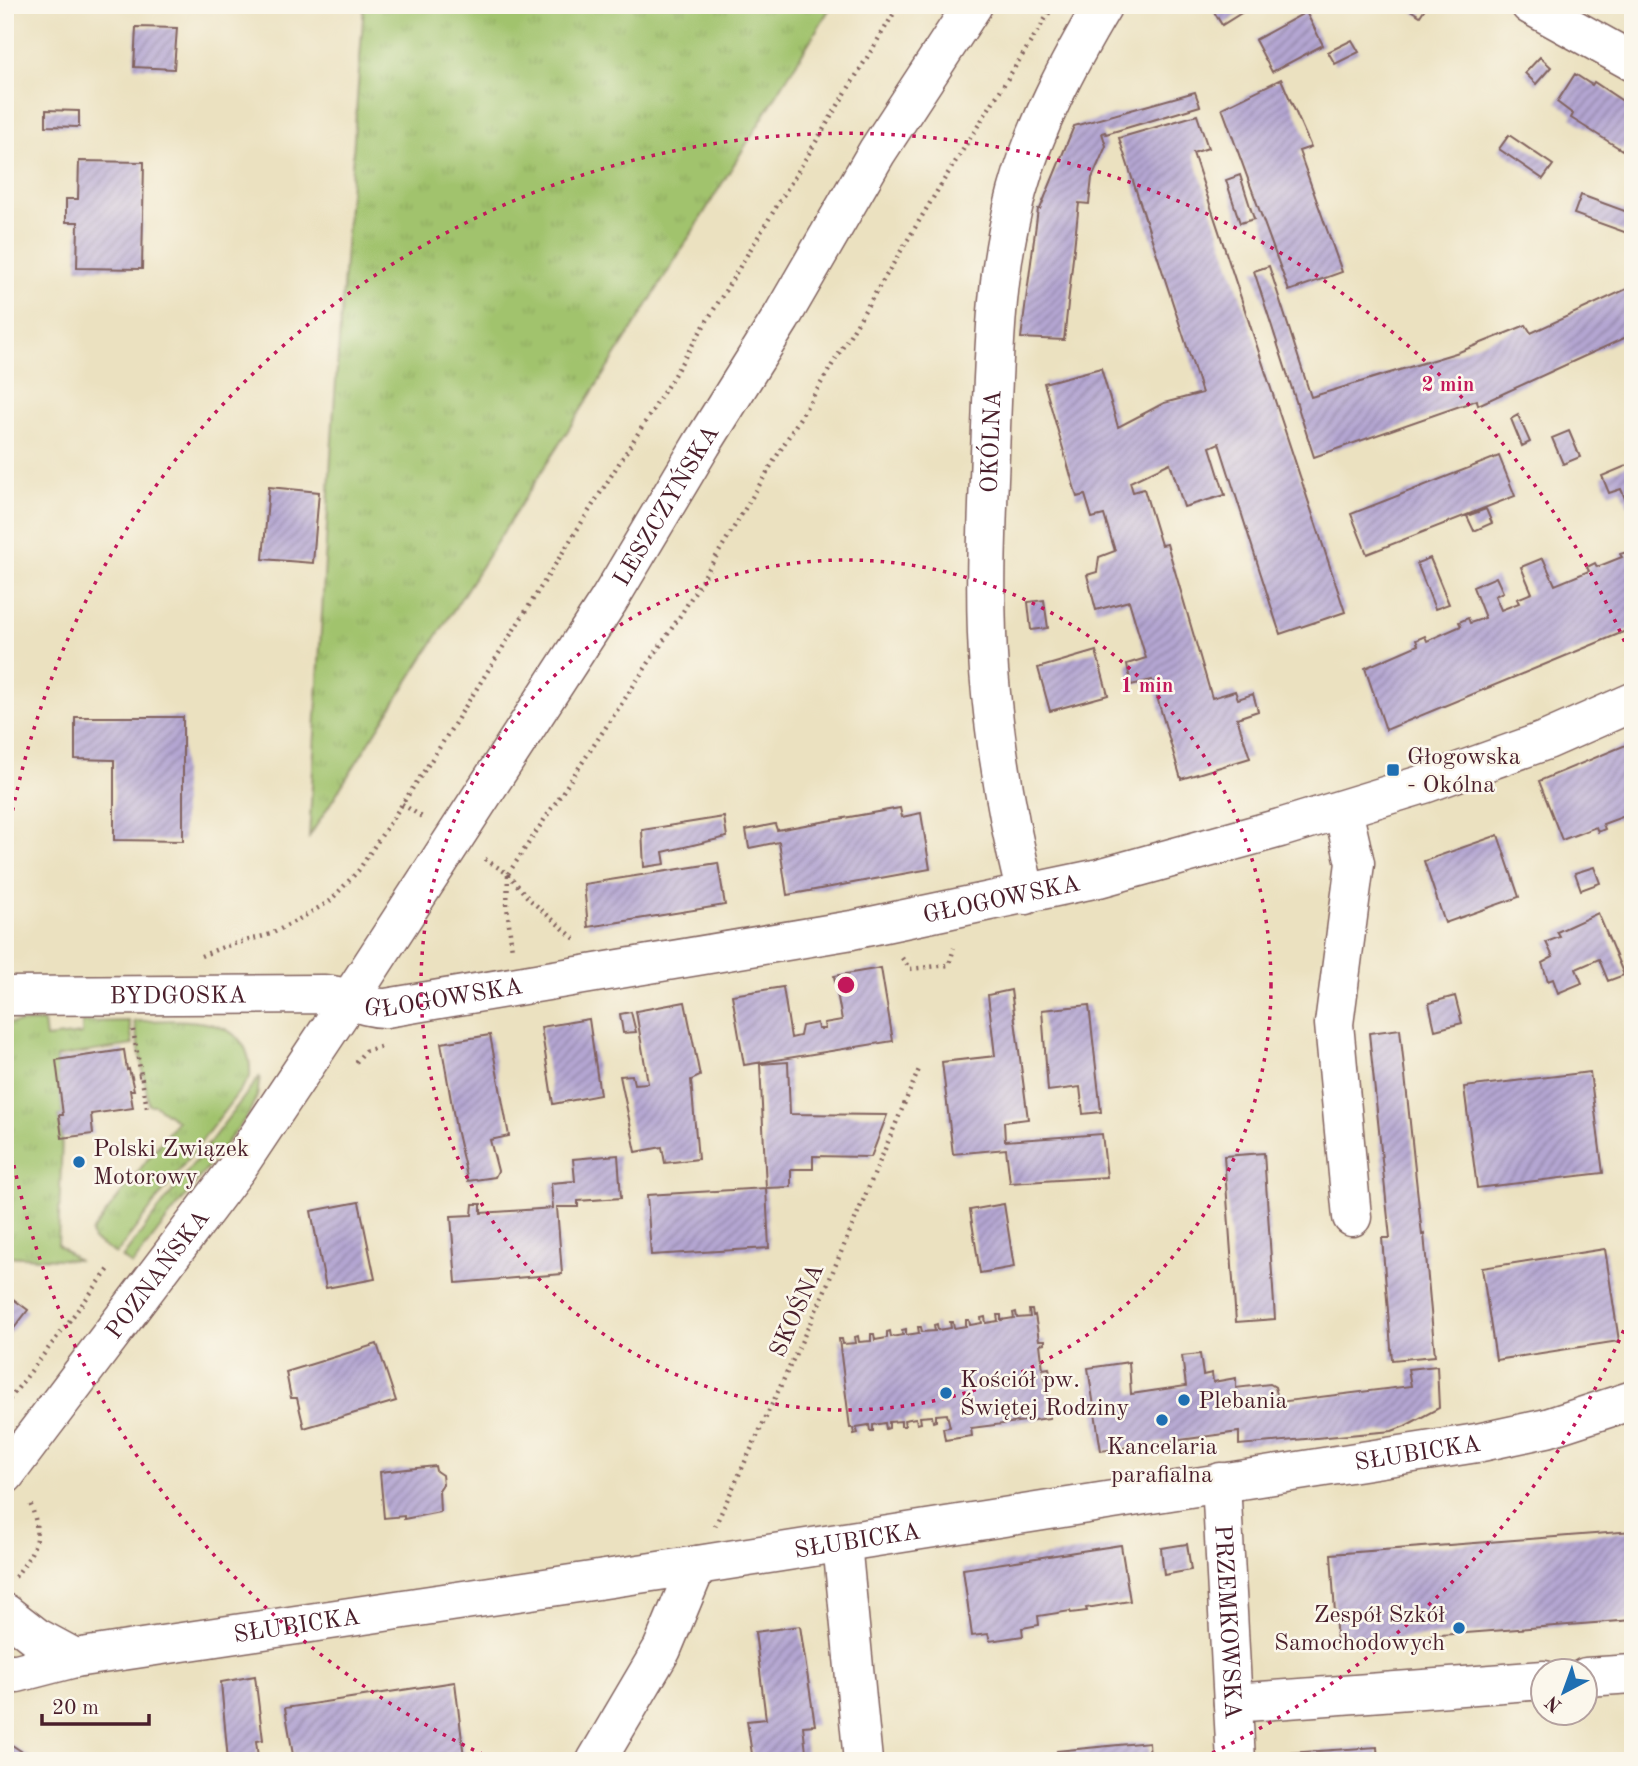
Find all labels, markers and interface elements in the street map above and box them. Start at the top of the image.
text: 2 min [1422,375,1474,396]
street label: OKÓLNA [975,390,1006,493]
street label: LESZCZYŃSKA [610,422,724,591]
text: 1 min [1121,676,1173,697]
place label: Głogowska - Okólna [1407,746,1521,798]
marker: Głogowska - Okólna [1385,762,1401,778]
street label: GŁOGOWSKA [921,872,1082,929]
centre of rings [834,973,858,997]
street label: GŁOGOWSKA [362,975,524,1023]
street label: BYDGOSKA [109,984,247,1009]
place label: Polski Związek Motorowy [93,1138,249,1190]
marker: Polski Związek Motorowy [71,1154,87,1170]
street label: POZNAŃSKA [102,1206,215,1344]
street label: SKOŚNA [762,1258,829,1361]
place label: Kościół pw. Świętej Rodziny [960,1369,1129,1421]
marker: Kościół pw. Świętej Rodziny [938,1385,954,1401]
place label: Plebania [1198,1390,1287,1414]
marker: Plebania [1176,1392,1192,1408]
marker: Kancelaria parafialna [1154,1412,1170,1428]
street label: SŁUBICKA [1353,1433,1483,1476]
place label: Kancelaria parafialna [1107,1436,1218,1488]
street label: SŁUBICKA [793,1520,922,1564]
street label: PRZEMKOWSKA [1209,1524,1244,1720]
place label: Zespół Szkół Samochodowych [1274,1604,1445,1656]
street label: SŁUBICKA [232,1606,362,1648]
marker: Zespół Szkół Samochodowych [1451,1620,1467,1636]
north arrow [1530,1658,1600,1728]
scale bar [42,1682,149,1726]
text: N [1542,1691,1566,1715]
text: 20 m [52,1698,99,1719]

